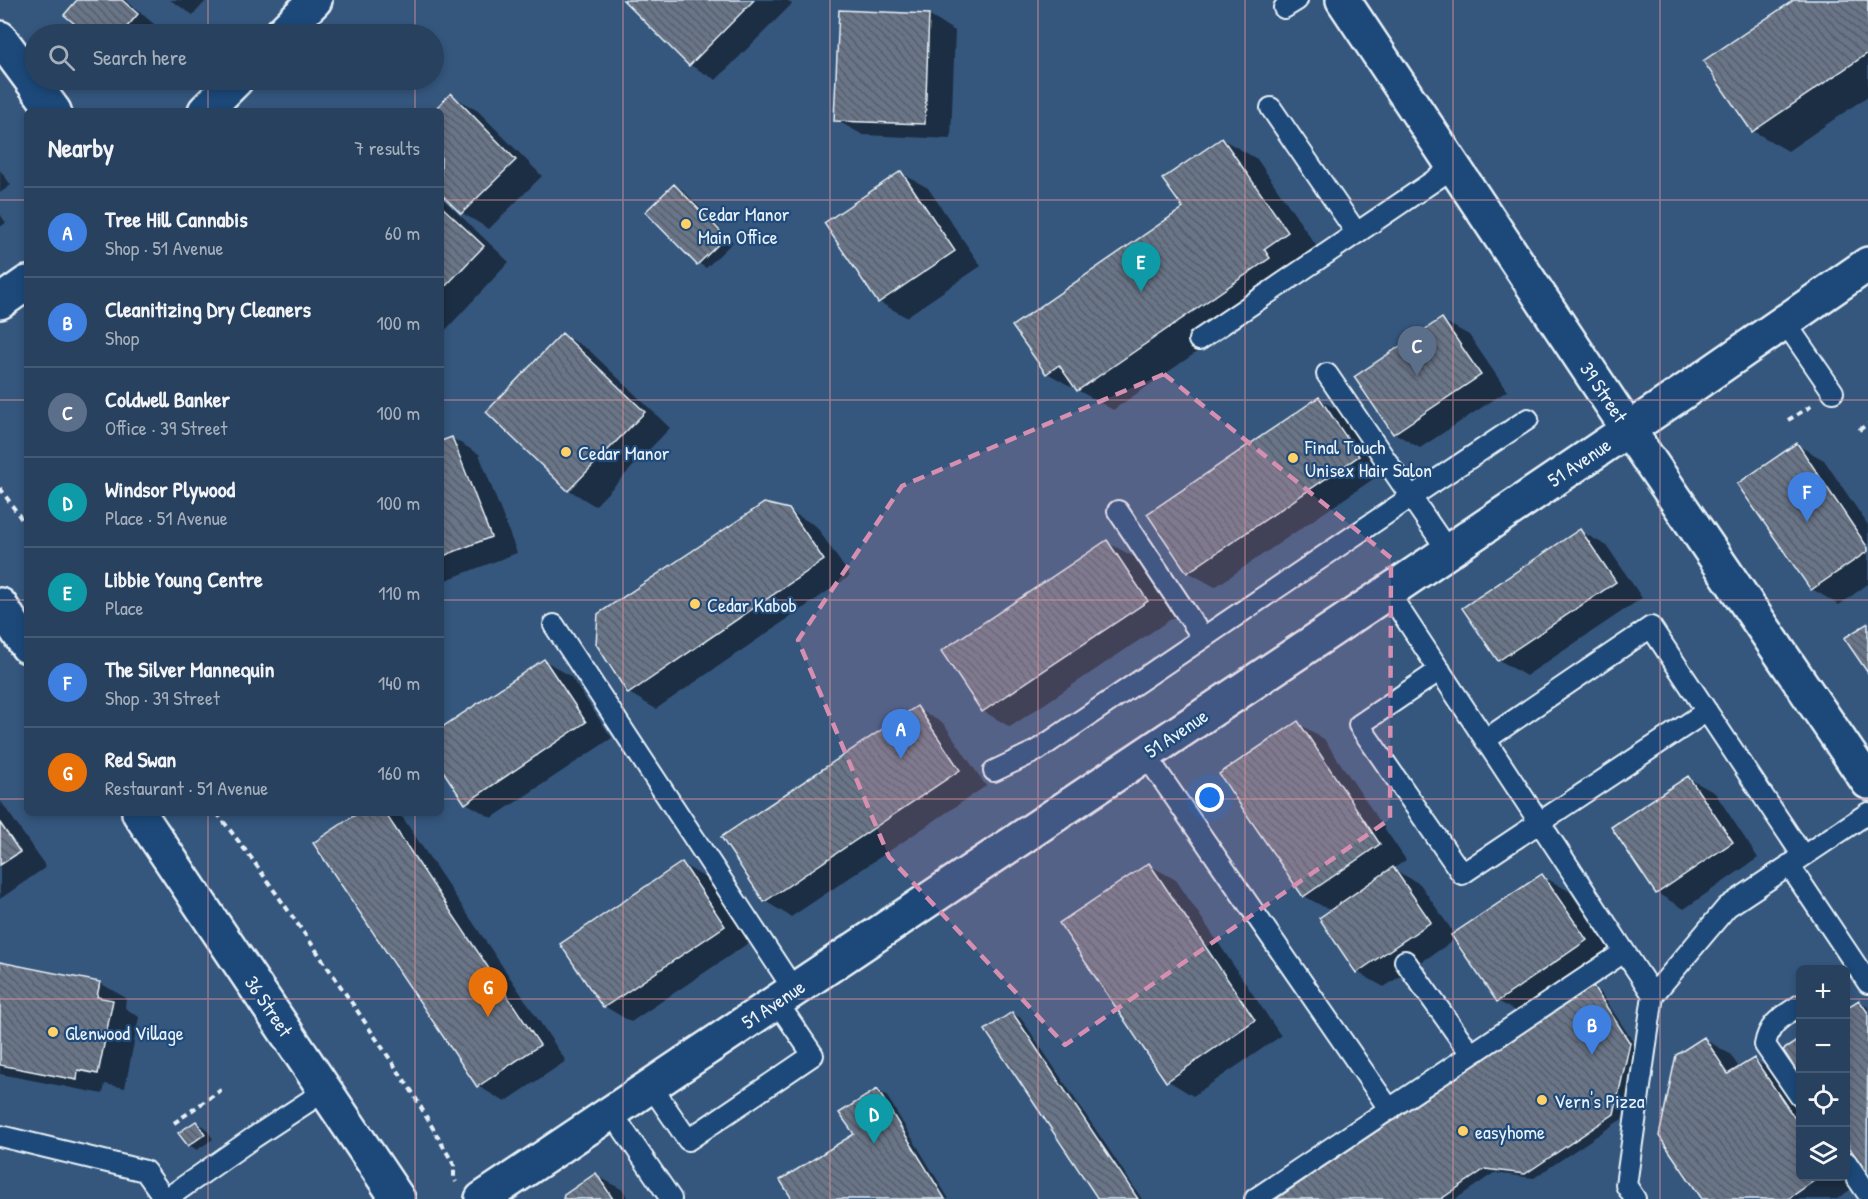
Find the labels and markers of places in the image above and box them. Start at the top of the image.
place label: Cedar Manor Main Office [698,200,790,250]
marker: Cedar Manor Main Office [679,217,693,231]
pin: E [1122,242,1160,292]
pin: C [1398,326,1436,376]
place label: Final Touch Unisex Hair Salon [1304,433,1432,483]
place label: Cedar Manor [578,439,670,466]
marker: Cedar Manor [559,445,573,459]
marker: Final Touch Unisex Hair Salon [1286,451,1300,465]
pin: F [1788,472,1826,522]
place label: Cedar Kabob [707,591,797,618]
marker: Cedar Kabob [688,597,702,611]
pin: A [882,710,920,759]
pin: G [468,968,508,1017]
pin: B [1572,1006,1612,1055]
place label: Glenwood Village [65,1019,184,1046]
marker: Glenwood Village [46,1025,60,1039]
place label: Vern's Pizza [1554,1087,1645,1114]
marker: Vern's Pizza [1535,1093,1549,1107]
pin: D [854,1094,894,1144]
place label: easyhome [1475,1118,1545,1145]
marker: easyhome [1456,1124,1470,1138]

